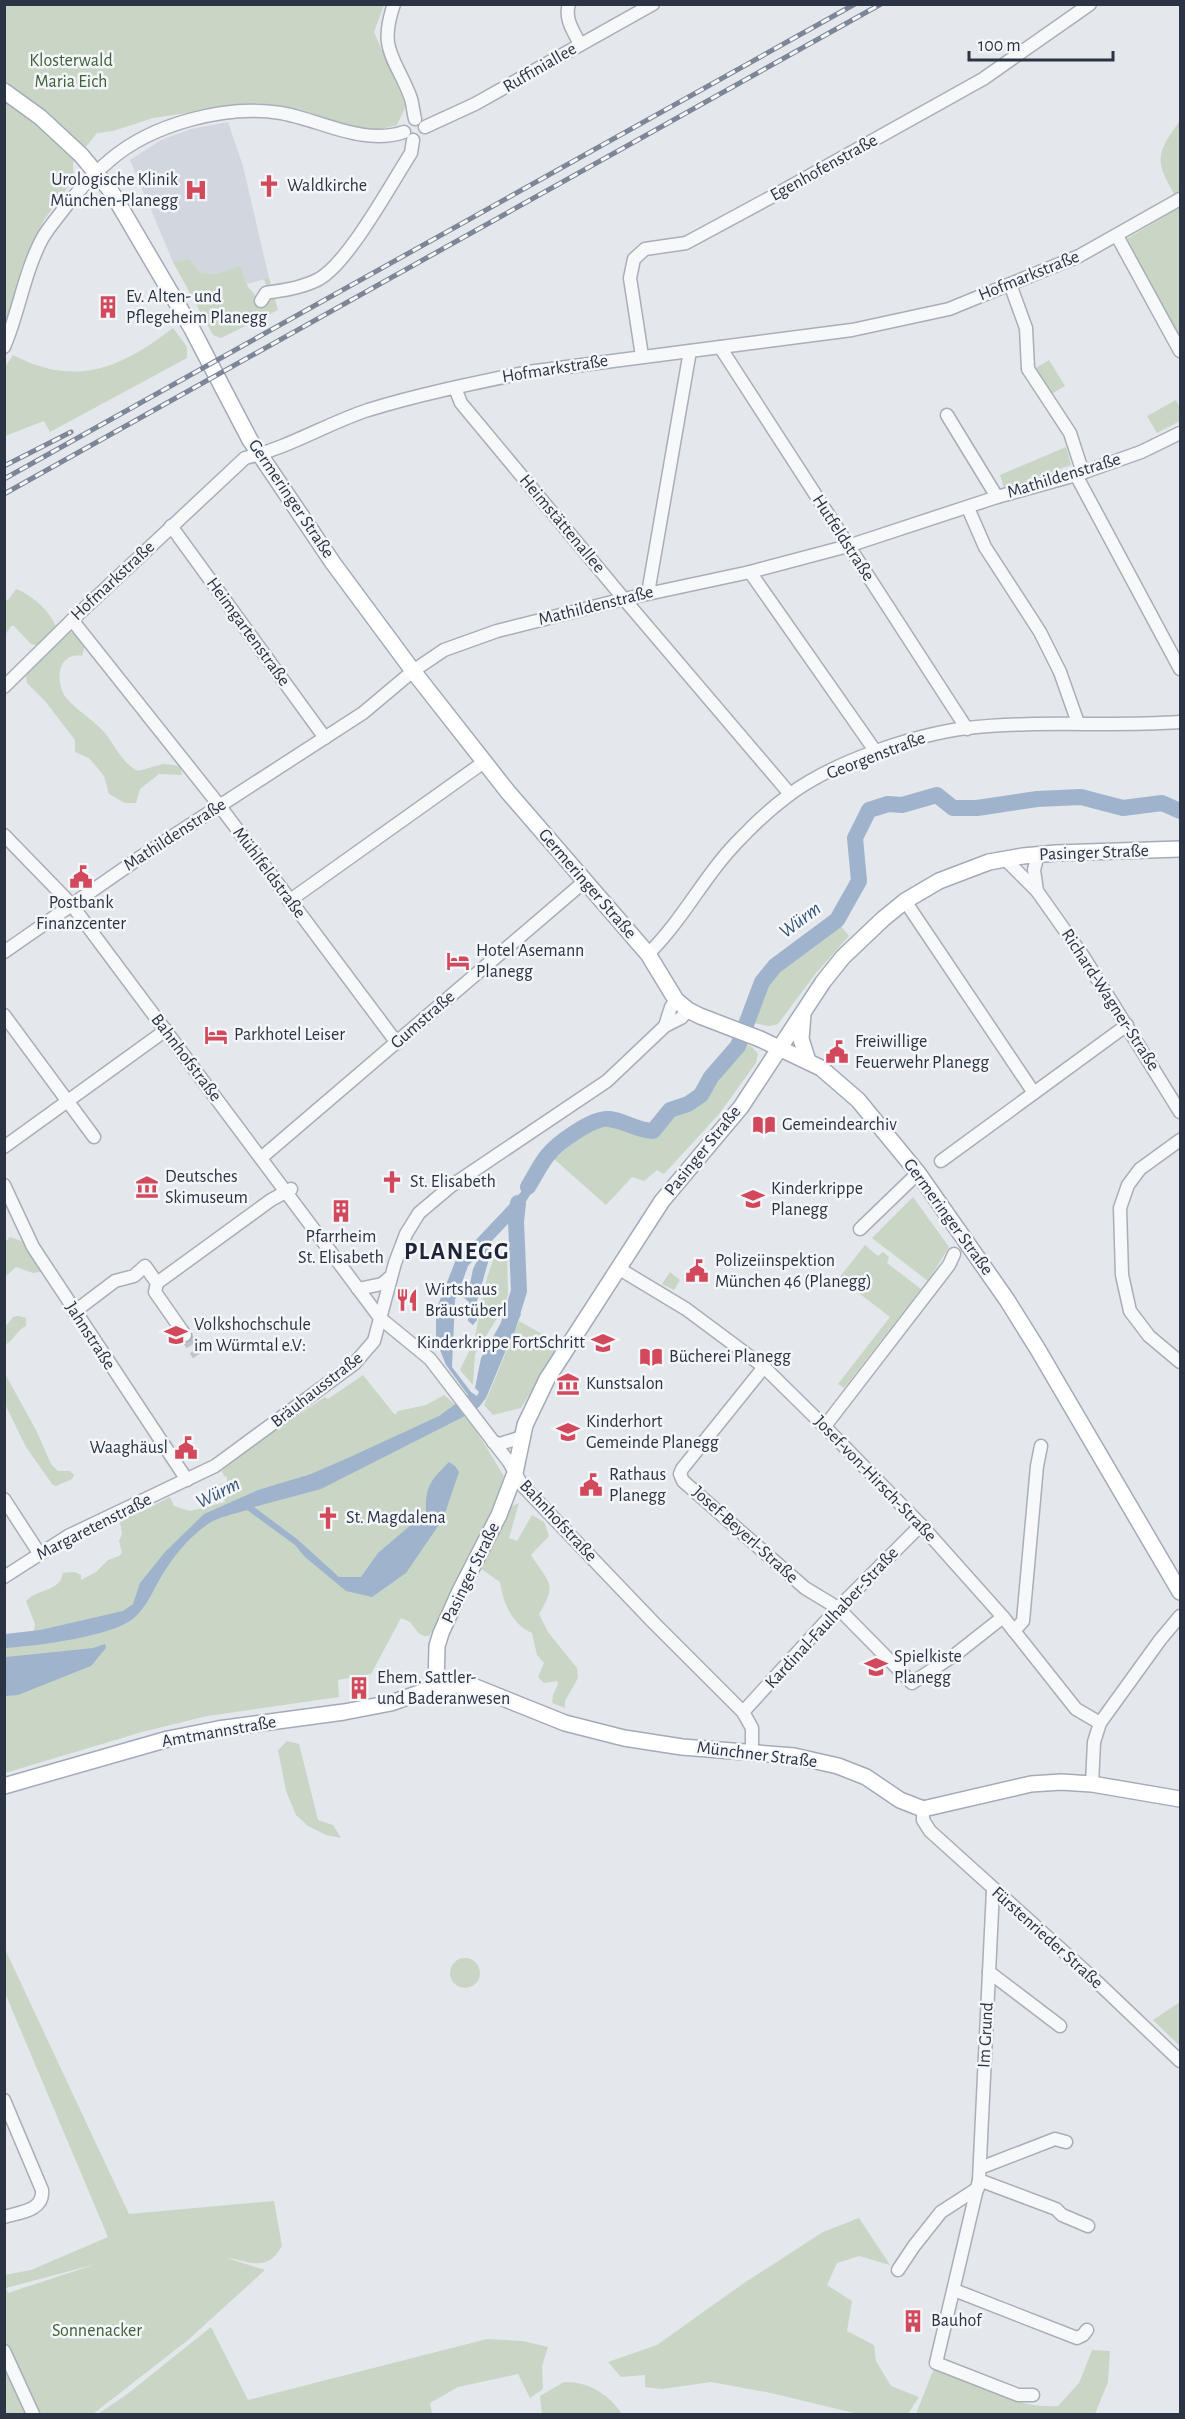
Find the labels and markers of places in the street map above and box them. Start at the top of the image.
place label: Urologische Klinik München-Planegg [50,171,179,210]
church icon: Waldkirche [256,173,282,199]
hospital icon: Urologische Klinik München-Planegg [183,177,209,203]
place label: Waldkirche [287,177,367,195]
place label: Ev. Alten- und Pflegeheim Planegg [126,288,267,327]
building icon: Ev. Alten- und Pflegeheim Planegg [95,294,121,320]
public building icon: Postbank Finanzcenter [68,864,94,890]
place label: Postbank Finanzcenter [36,894,126,933]
place label: Hotel Asemann Planegg [476,942,584,981]
hotel icon: Hotel Asemann Planegg [445,948,471,974]
hotel icon: Parkhotel Leiser [203,1022,229,1048]
place label: Parkhotel Leiser [234,1026,345,1044]
place label: Freiwillige Feuerwehr Planegg [855,1033,989,1072]
public building icon: Freiwillige Feuerwehr Planegg [824,1039,850,1065]
library icon: Gemeindearchiv [751,1112,777,1138]
place label: Gemeindearchiv [782,1116,897,1134]
place label: Deutsches Skimuseum [165,1168,248,1207]
church icon: St. Elisabeth [379,1169,405,1195]
place label: St. Elisabeth [410,1173,496,1191]
museum icon: Deutsches Skimuseum [134,1174,160,1200]
place label: Kinderkrippe Planegg [771,1180,863,1219]
school or university icon: Kinderkrippe Planegg [740,1186,766,1212]
building icon: Pfarrheim St. Elisabeth [328,1198,354,1224]
place label: Pfarrheim St. Elisabeth [298,1228,384,1267]
place label: Polizeiinspektion München 46 (Planegg) [715,1252,872,1291]
public building icon: Polizeiinspektion München 46 (Planegg) [684,1258,710,1284]
place label: Wirtshaus Bräustüberl [425,1281,507,1320]
restaurant icon: Wirtshaus Bräustüberl [394,1287,420,1313]
place label: Volkshochschule im Würmtal e.V: [194,1316,311,1355]
school or university icon: Volkshochschule im Würmtal e.V: [163,1322,189,1348]
school or university icon: Kinderkrippe FortSchritt [590,1330,616,1356]
place label: Kinderkrippe FortSchritt [417,1334,585,1352]
library icon: Bücherei Planegg [638,1344,664,1370]
place label: Bücherei Planegg [669,1348,791,1366]
museum icon: Kunstsalon [555,1371,581,1397]
place label: Kunstsalon [586,1375,664,1393]
place label: Kinderhort Gemeinde Planegg [586,1413,719,1452]
school or university icon: Kinderhort Gemeinde Planegg [555,1419,581,1445]
public building icon: Waaghäusl [173,1435,199,1461]
place label: Waaghäusl [90,1439,168,1457]
place label: Rathaus Planegg [609,1466,666,1505]
public building icon: Rathaus Planegg [578,1472,604,1498]
church icon: St. Magdalena [315,1505,341,1531]
place label: St. Magdalena [346,1509,446,1527]
place label: Spielkiste Planegg [894,1648,962,1687]
school or university icon: Spielkiste Planegg [863,1654,889,1680]
place label: Ehem. Sattler- und Baderanwesen [377,1669,510,1708]
building icon: Ehem. Sattler- und Baderanwesen [346,1675,372,1701]
building icon: Bauhof [900,2308,926,2334]
place label: Bauhof [931,2312,983,2330]

